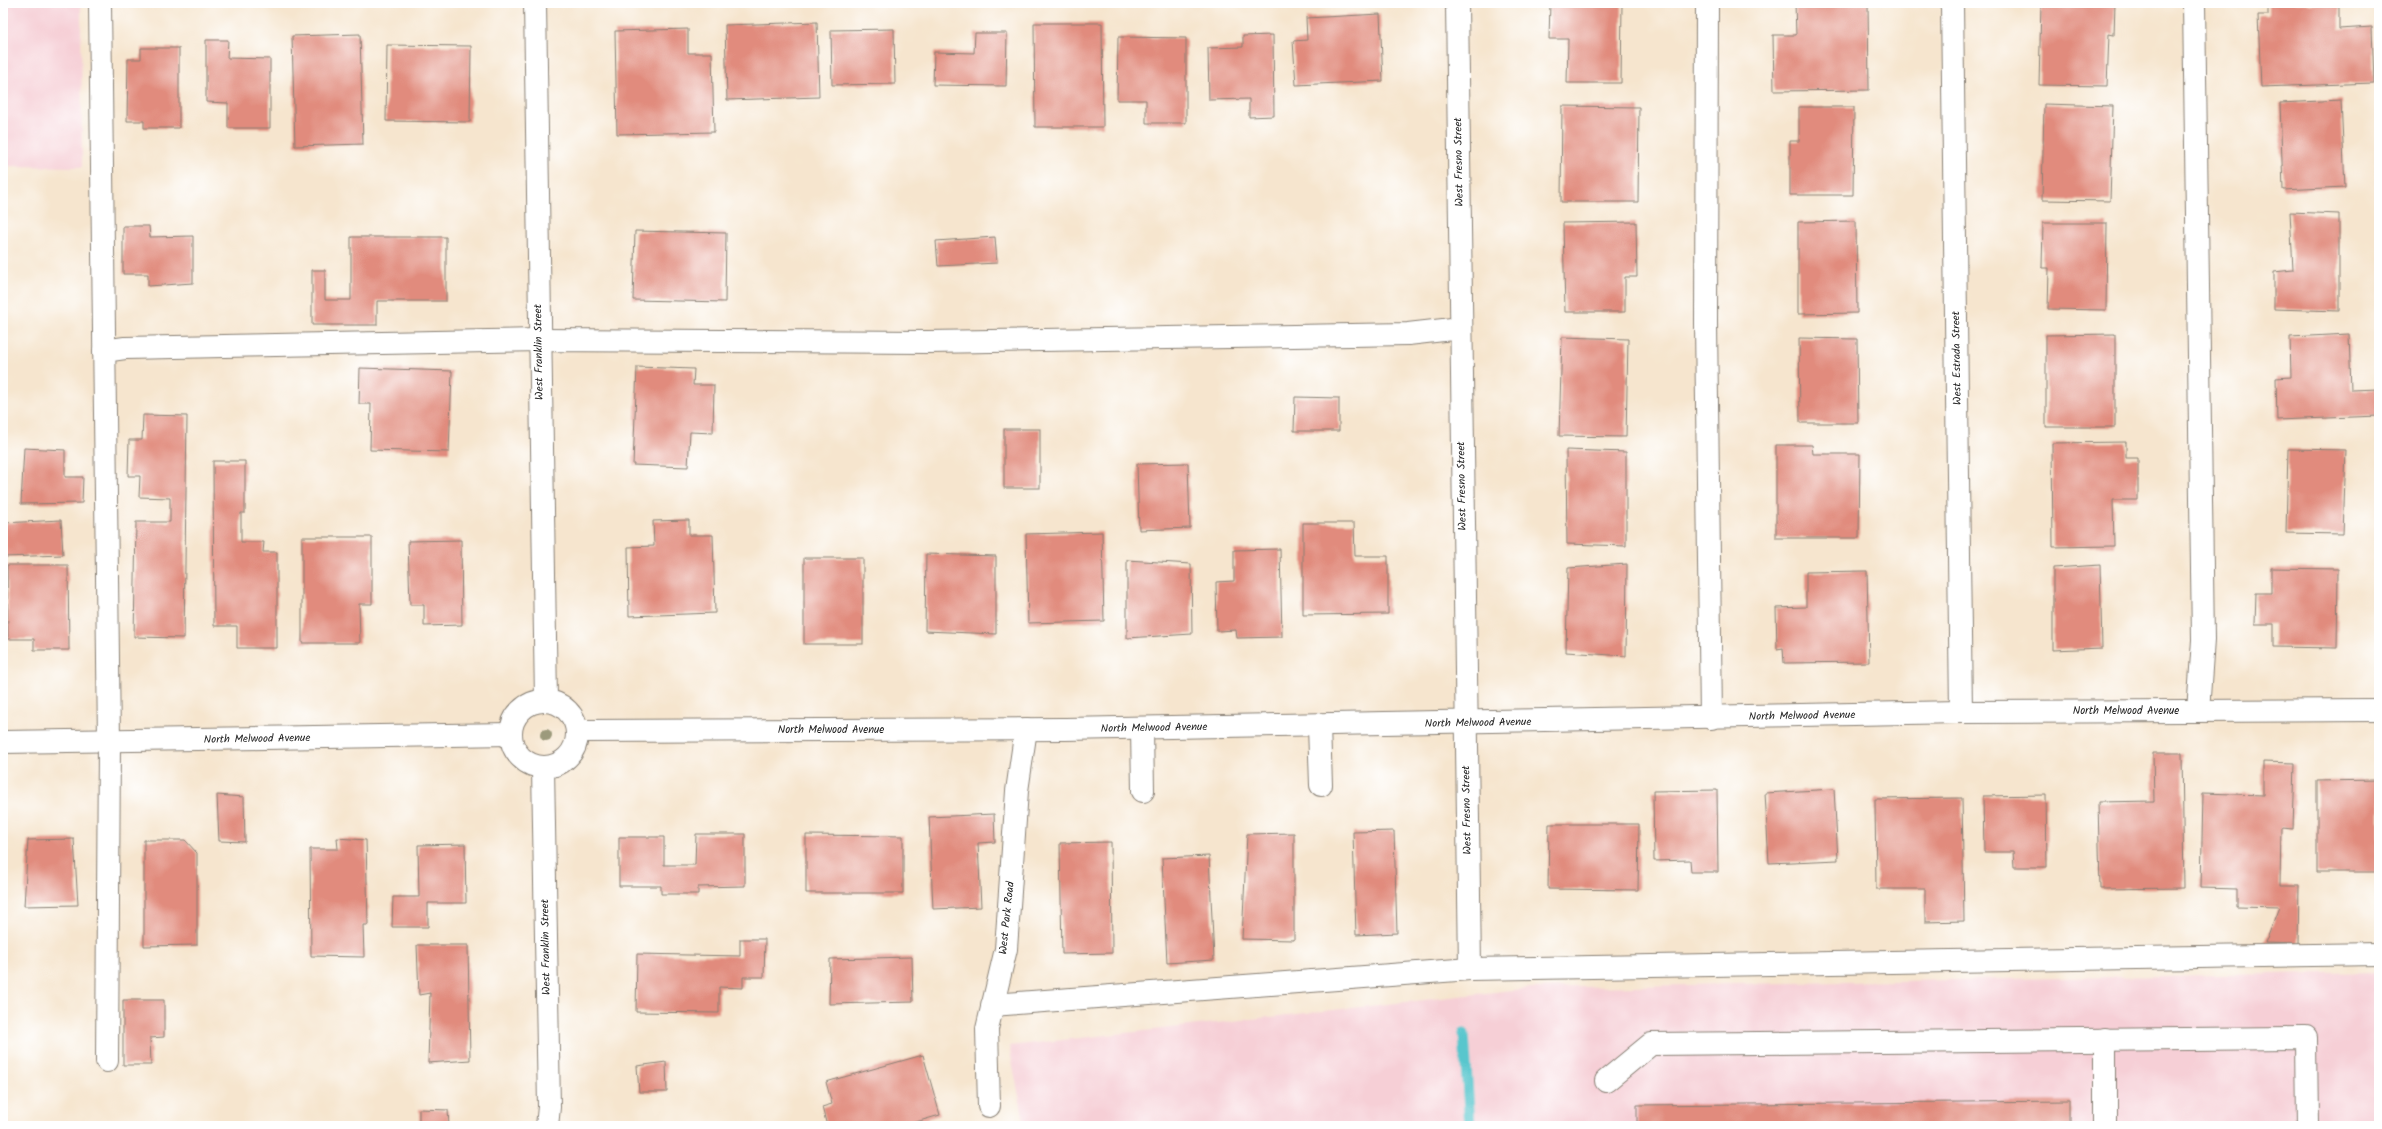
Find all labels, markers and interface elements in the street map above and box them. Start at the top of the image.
street label: West Fresno Street [1449,117,1469,207]
street label: West Franklin Street [529,303,549,400]
street label: West Estrada Street [1947,310,1967,405]
street label: West Fresno Street [1452,441,1472,531]
street label: North Melwood Avenue [2073,702,2179,720]
street label: North Melwood Avenue [1749,706,1855,726]
street label: North Melwood Avenue [1425,713,1531,733]
street label: North Melwood Avenue [1101,718,1207,738]
street label: North Melwood Avenue [778,721,884,739]
street label: North Melwood Avenue [204,729,310,749]
street label: West Fresno Street [1457,765,1477,855]
street label: West Park Road [994,880,1020,955]
street label: West Franklin Street [536,898,556,995]

